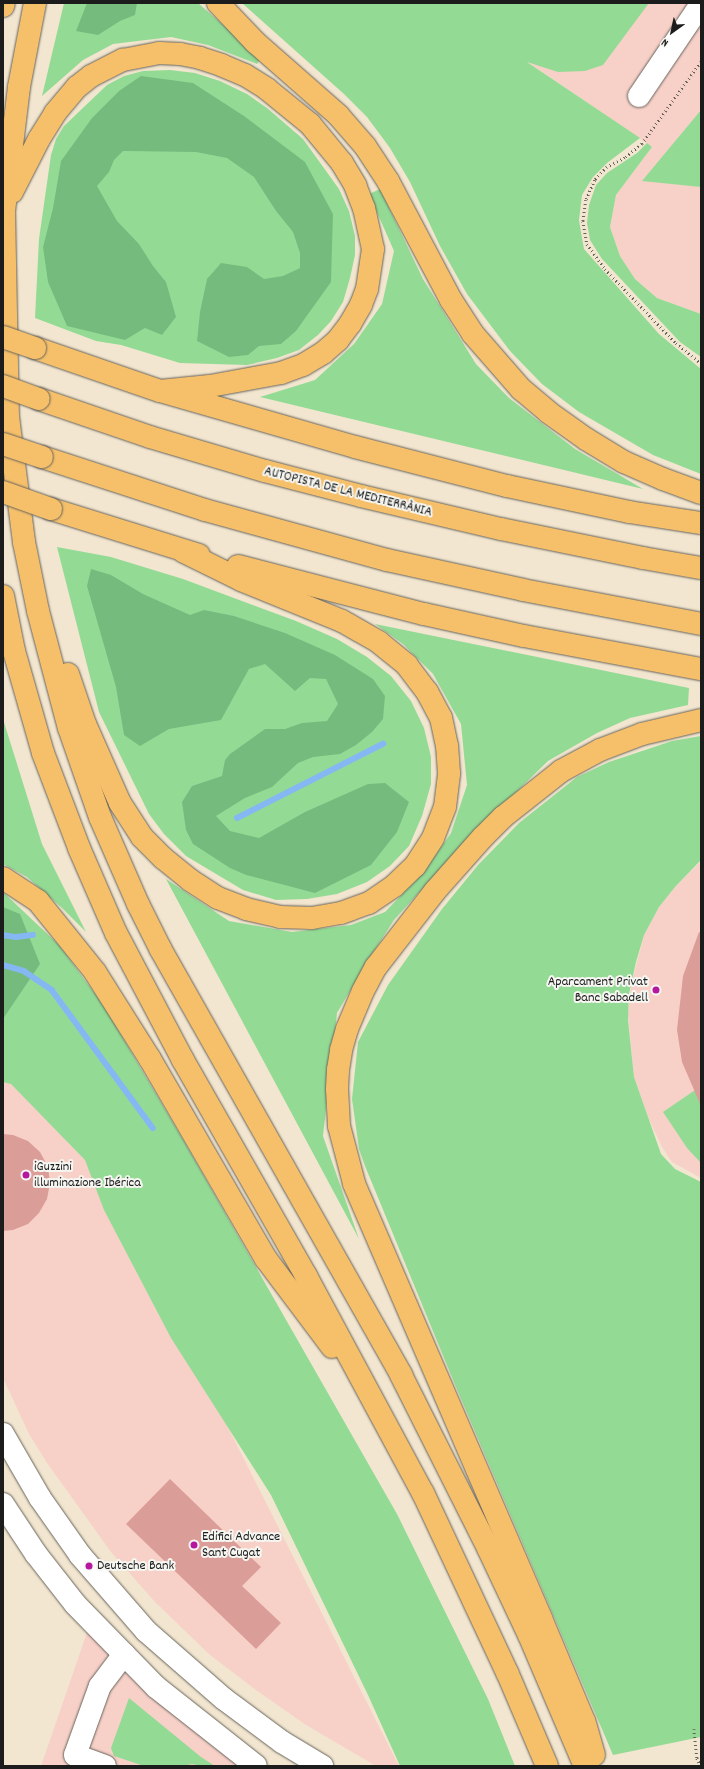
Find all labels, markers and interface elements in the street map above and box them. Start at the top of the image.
north arrow [652,12,692,52]
text: N [659,34,672,50]
street label: AUTOPISTA DE LA MEDITERRÀNIA [262,463,434,521]
place label: Aparcament Privat Banc Sabadell [548,974,648,1006]
marker: Aparcament Privat Banc Sabadell [651,985,661,995]
place label: iGuzzini illuminazione Ibérica [34,1159,141,1192]
marker: iGuzzini illuminazione Ibérica [21,1170,31,1180]
place label: Edifici Advance Sant Cugat [202,1529,280,1562]
marker: Edifici Advance Sant Cugat [189,1540,199,1550]
place label: Deutsche Bank [97,1558,174,1574]
marker: Deutsche Bank [84,1561,94,1571]

